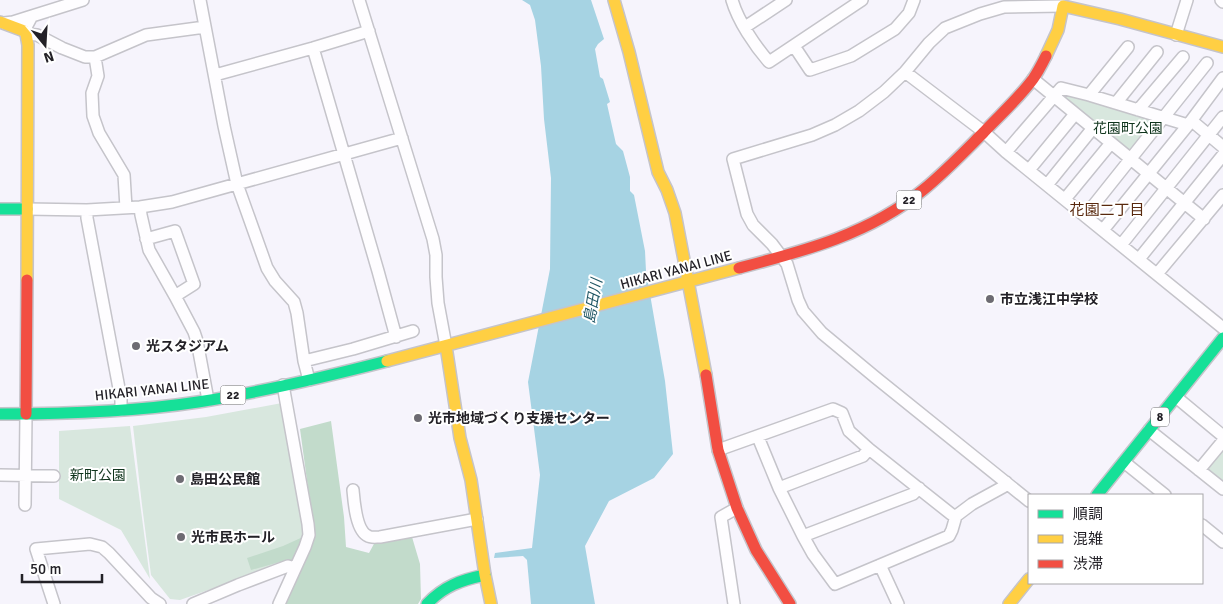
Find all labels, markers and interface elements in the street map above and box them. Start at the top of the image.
north arrow [20,20,70,70]
text: N [42,47,56,66]
park label: 花園町公園 [1093,120,1163,137]
road number: 22 [896,190,922,210]
district label: 花園二丁目 [1069,201,1145,219]
street label: HIKARI YANAI LINE [618,247,734,293]
water label: 島田川 [580,275,606,325]
place label: 市立浅江中学校 [1000,291,1098,308]
marker: 市立浅江中学校 [984,293,996,305]
place label: 光スタジアム [146,338,229,355]
marker: 光スタジアム [130,340,142,352]
street label: HIKARI YANAI LINE [94,376,210,404]
road number: 22 [220,386,246,404]
road number: 8 [1151,408,1169,427]
place label: 光市地域づくり支援センター [428,410,610,427]
marker: 光市地域づくり支援センター [412,412,424,424]
park label: 新町公園 [70,467,126,484]
place label: 島田公民館 [190,471,260,488]
marker: 島田公民館 [174,473,186,485]
legend [1028,494,1203,584]
text: 順調 [1073,505,1103,523]
place label: 光市民ホール [191,529,275,546]
text: 混雑 [1073,530,1103,548]
marker: 光市民ホール [175,531,187,543]
scale bar [22,552,102,584]
text: 渋滞 [1073,555,1103,573]
text: 50 m [30,560,61,578]

